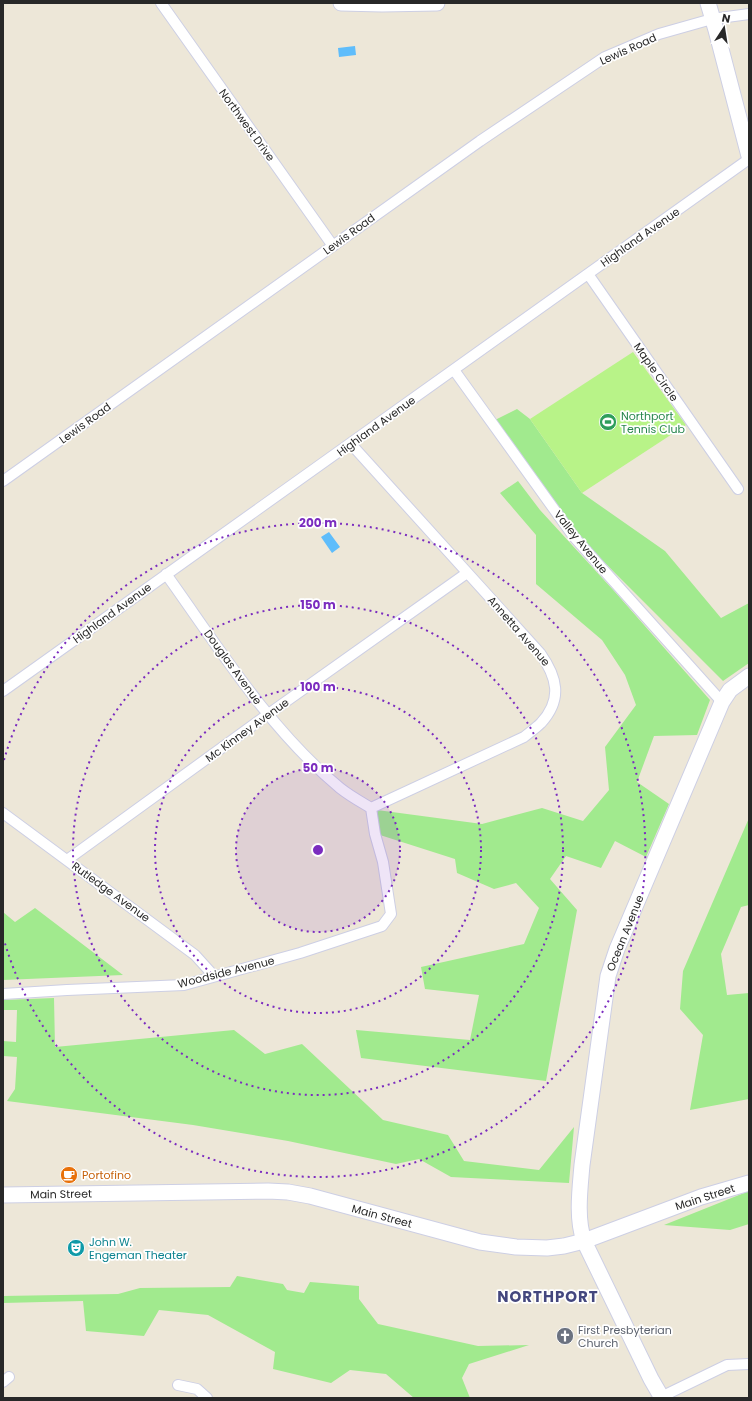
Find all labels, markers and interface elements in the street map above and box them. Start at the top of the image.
north arrow [704,8,744,48]
text: N [720,10,732,27]
street label: Lewis Road [597,29,659,69]
street label: Northwest Drive [215,85,279,165]
street label: Highland Avenue [597,203,683,270]
street label: Lewis Road [320,210,378,258]
street label: Maple Circle [630,339,682,405]
street label: Highland Avenue [333,392,419,460]
street label: Lewis Road [56,399,114,447]
place label: Northport Tennis Club [621,408,685,437]
sports icon: Northport Tennis Club [598,412,618,432]
street label: Valley Avenue [550,507,612,577]
text: 200 m [299,514,337,531]
street label: Highland Avenue [69,579,155,647]
street label: Annetta Avenue [484,593,554,670]
text: 150 m [300,596,336,613]
street label: Douglas Avenue [200,626,266,708]
text: 100 m [300,678,336,695]
street label: Mc Kinney Avenue [202,694,292,766]
text: 50 m [303,759,334,776]
centre of rings [311,843,325,857]
street label: Rutledge Avenue [69,858,154,926]
street label: Ocean Avenue [602,892,648,973]
street label: Woodside Avenue [176,952,276,992]
cafe icon: Portofino [59,1165,79,1185]
place label: Portofino [82,1167,131,1183]
street label: Main Street [673,1180,737,1214]
street label: Main Street [30,1185,92,1203]
street label: Main Street [350,1200,414,1232]
place label: John W. Engeman Theater [89,1234,187,1263]
theatre icon: John W. Engeman Theater [66,1238,86,1258]
district label: NORTHPORT [497,1286,599,1307]
place label: First Presbyterian Church [578,1322,672,1351]
church icon: First Presbyterian Church [555,1326,575,1346]

